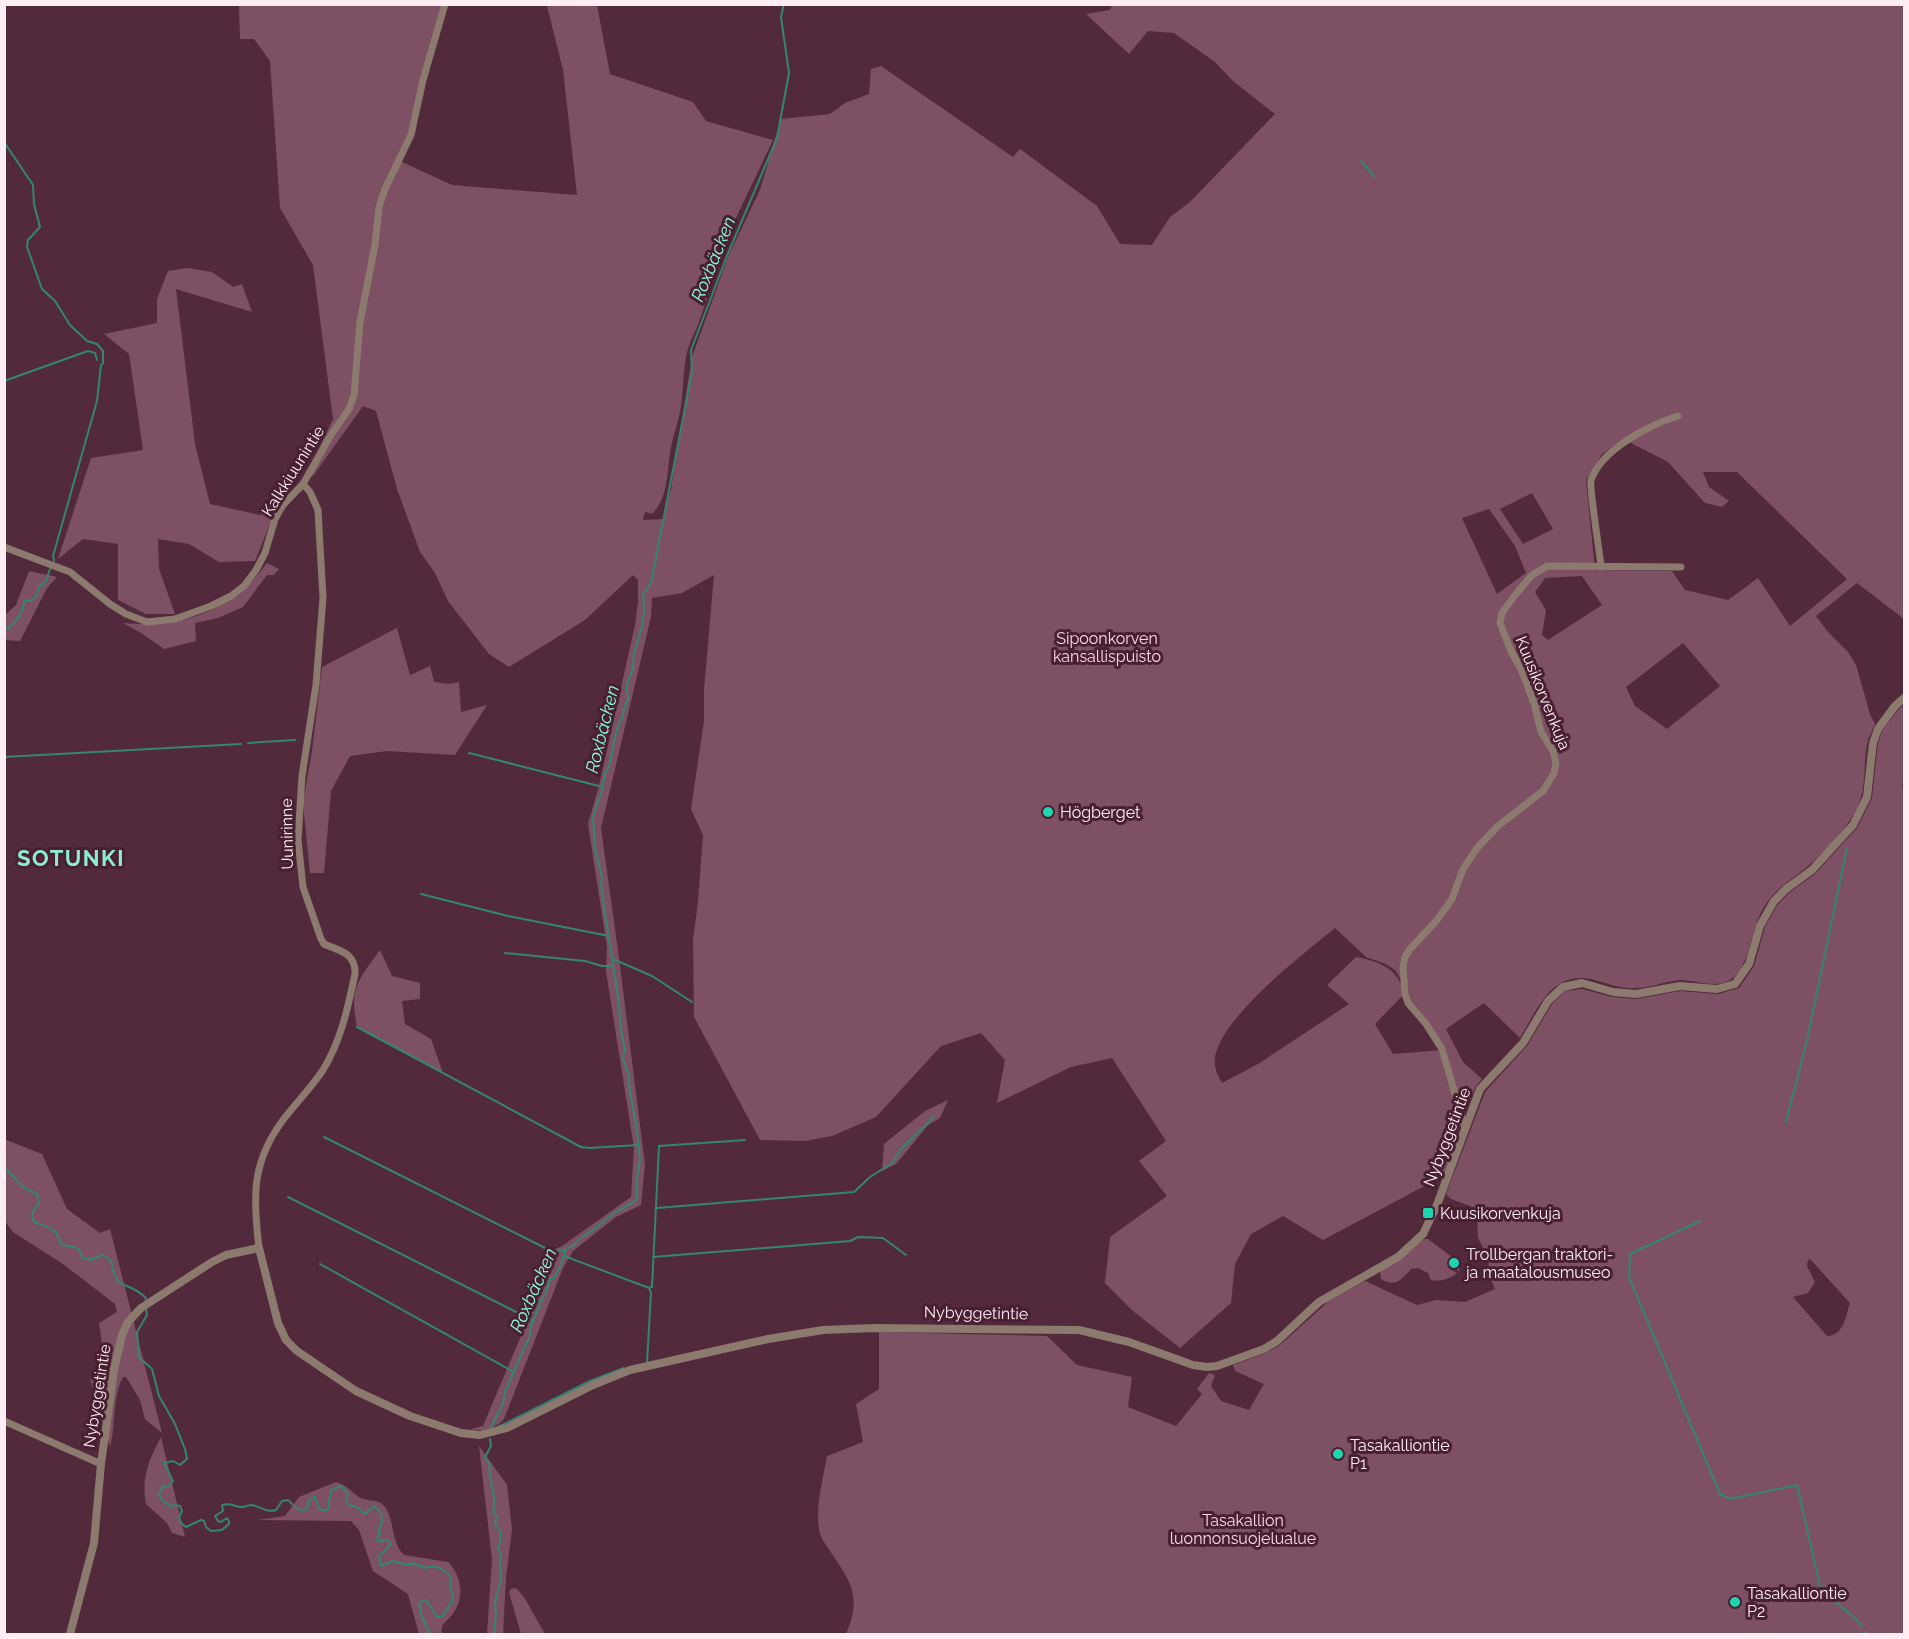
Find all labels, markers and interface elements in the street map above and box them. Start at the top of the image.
water label: Roxbäcken [686,213,740,305]
street label: Kalkkiuunintie [258,422,328,520]
park label: Sipoonkorven kansallispuisto [1053,629,1161,666]
street label: Kuusikorvenkuja [1512,633,1574,753]
water label: Roxbäcken [581,683,623,775]
street label: Uunirinne [277,798,297,870]
place label: Högberget [1060,803,1141,822]
marker: Högberget [1041,805,1055,819]
district label: SOTUNKI [17,845,125,871]
street label: Nybyggetintie [1419,1085,1475,1189]
place label: Kuusikorvenkuja [1440,1204,1561,1223]
marker: Kuusikorvenkuja [1421,1206,1435,1220]
water label: Roxbäcken [505,1245,561,1335]
place label: Trollbergan traktori- ja maatalousmuseo [1464,1245,1613,1282]
marker: Trollbergan traktori- ja maatalousmuseo [1447,1256,1461,1270]
street label: Nybyggetintie [924,1303,1028,1323]
street label: Nybyggetintie [79,1343,115,1449]
place label: Tasakalliontie P1 [1350,1436,1450,1473]
marker: Tasakalliontie P1 [1331,1447,1345,1461]
park label: Tasakallion luonnonsuojelualue [1170,1511,1316,1548]
place label: Tasakalliontie P2 [1747,1584,1847,1621]
marker: Tasakalliontie P2 [1728,1595,1742,1609]

